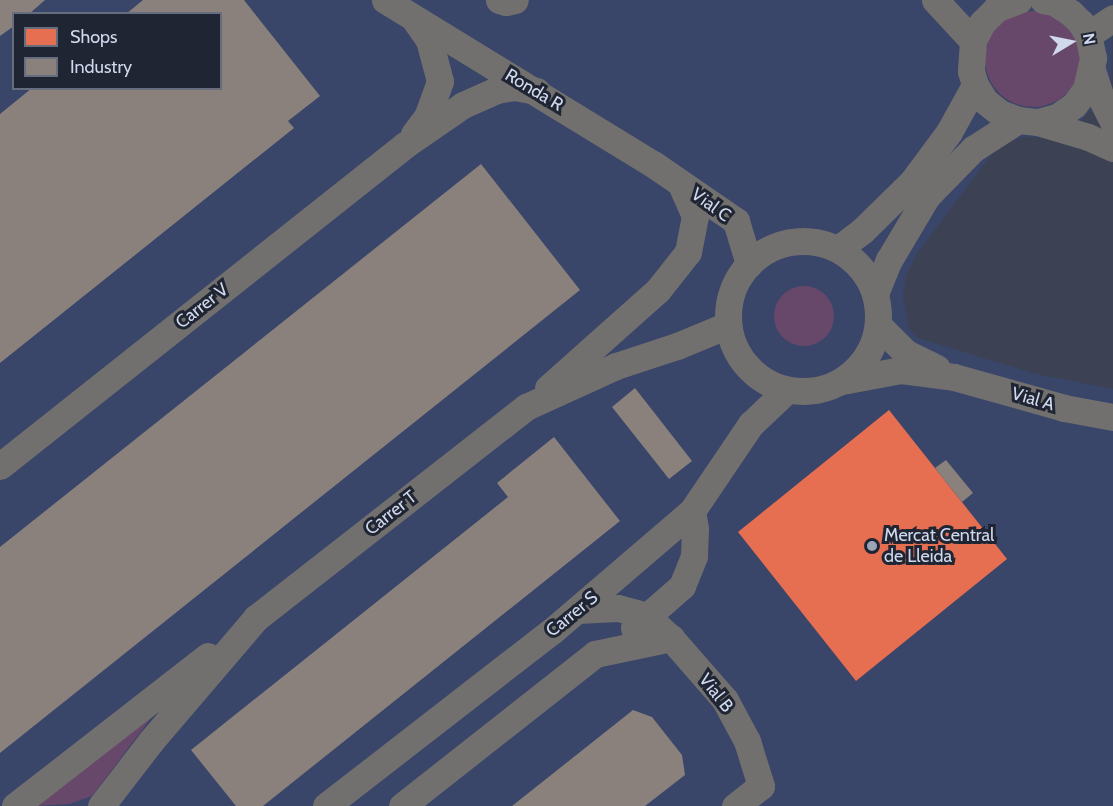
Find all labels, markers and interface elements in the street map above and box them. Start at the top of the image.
legend [12,12,222,90]
north arrow [1041,12,1101,72]
text: Shops [70,26,118,48]
text: N [1079,32,1100,46]
text: Industry [70,56,132,78]
street label: Ronda R [501,64,567,116]
street label: Vial C [687,183,735,227]
street label: Carrer V [171,279,233,333]
street label: Vial A [1009,383,1057,415]
street label: Carrer T [361,486,421,540]
place label: Mercat Central de Lleida [884,525,994,568]
marker: Mercat Central de Lleida [865,539,879,553]
street label: Carrer S [542,587,602,641]
street label: Vial B [694,669,738,717]

